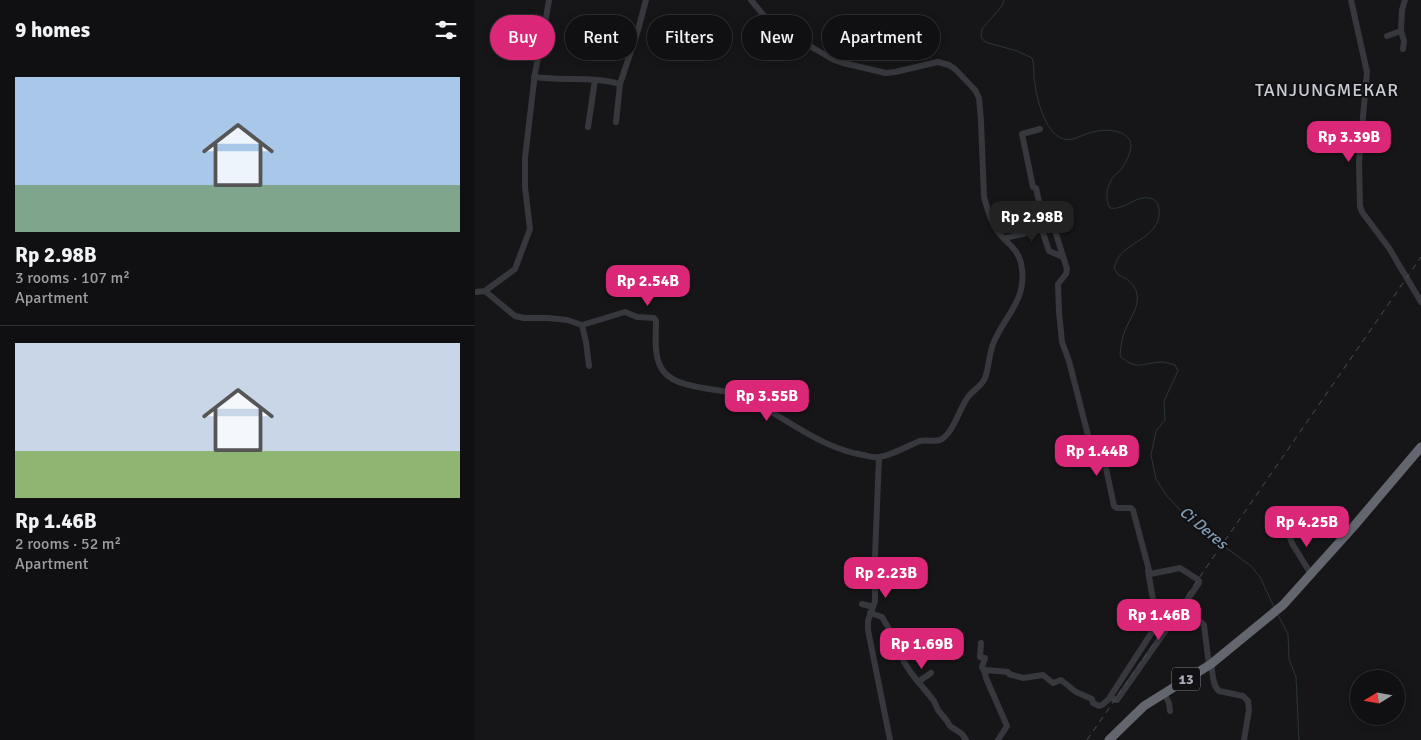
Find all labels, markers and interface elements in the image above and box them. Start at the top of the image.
chip: Buy [490,15,555,60]
chip: Rent [565,15,637,60]
chip: Filters [647,15,732,60]
chip: New [742,15,812,60]
chip: Apartment [822,15,940,60]
icon: filters [432,16,460,44]
text: 9 homes [15,17,90,43]
district label: TANJUNGMEKAR [1255,79,1399,101]
icon: home [193,110,283,200]
pin: Rp 3.39B [1297,120,1401,163]
text: Rp 3.39B [1318,127,1380,147]
pin: Rp 2.98B [980,200,1084,243]
text: Rp 2.98B [1001,207,1063,227]
text: Rp 2.98B [15,242,97,268]
pin: Rp 2.54B [596,264,700,307]
text: 3 rooms · 107 m² [15,268,130,288]
text: Rp 2.54B [617,271,679,291]
text: Apartment [15,288,88,308]
icon: home [193,375,283,465]
pin: Rp 3.55B [715,380,819,422]
text: Rp 3.55B [736,386,798,406]
pin: Rp 1.44B [1045,434,1149,477]
text: Rp 1.44B [1066,441,1128,461]
water label: Ci Deres [1175,502,1233,555]
pin: Rp 4.25B [1255,506,1359,548]
text: Rp 1.46B [15,508,97,534]
text: Rp 4.25B [1276,512,1338,532]
text: 2 rooms · 52 m² [15,534,121,554]
text: Apartment [15,554,88,574]
pin: Rp 2.23B [834,556,938,599]
text: Rp 2.23B [855,563,917,583]
pin: Rp 1.46B [1107,598,1211,641]
text: Rp 1.46B [1128,605,1190,625]
pin: Rp 1.69B [870,628,974,670]
text: Rp 1.69B [891,634,953,654]
road number: 13 [1172,668,1200,691]
north arrow [1350,670,1405,725]
map controls [1350,670,1405,725]

